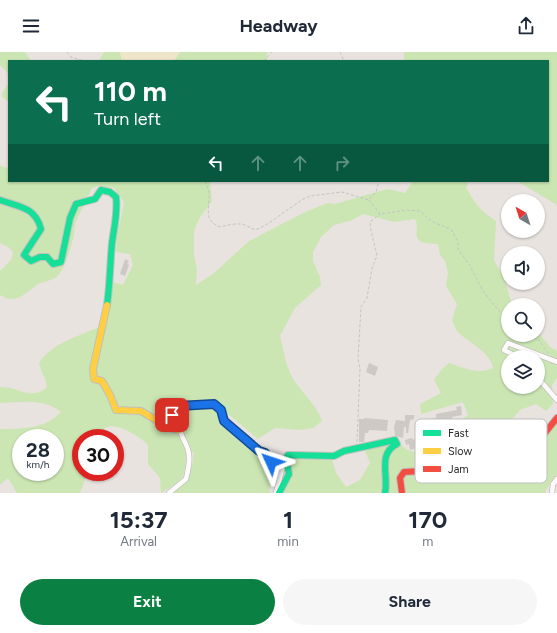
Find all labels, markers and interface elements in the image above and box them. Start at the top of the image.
icon: menu [20,15,42,37]
text: Headway [239,15,318,37]
icon: share [515,15,537,37]
text: 110 m [94,74,167,108]
icon: left [28,76,80,128]
text: Turn left [94,108,161,130]
icon: left [205,152,227,174]
icon: ahead [247,152,269,174]
icon: ahead [289,152,311,174]
icon: right [331,152,353,174]
north arrow [501,194,545,238]
map controls [501,194,545,394]
button: sound [501,246,545,290]
button: search [501,298,545,342]
button: layers [501,350,545,394]
pin [155,398,189,432]
icon: arrive [161,404,183,426]
legend [415,419,547,483]
text: Fast [448,427,469,440]
speed limit sign: 30 [72,429,124,481]
text: 28 [26,438,50,462]
position arrow [250,441,292,483]
text: Slow [448,445,472,458]
text: km/h [27,458,49,471]
text: Jam [448,463,469,476]
text: 15:37 [110,505,168,534]
text: 1 [283,505,293,534]
text: 170 [408,505,447,534]
text: Arrival [120,534,157,549]
text: min [277,534,299,549]
text: m [422,534,433,549]
button: Exit [20,579,275,625]
button: Share [283,579,537,625]

